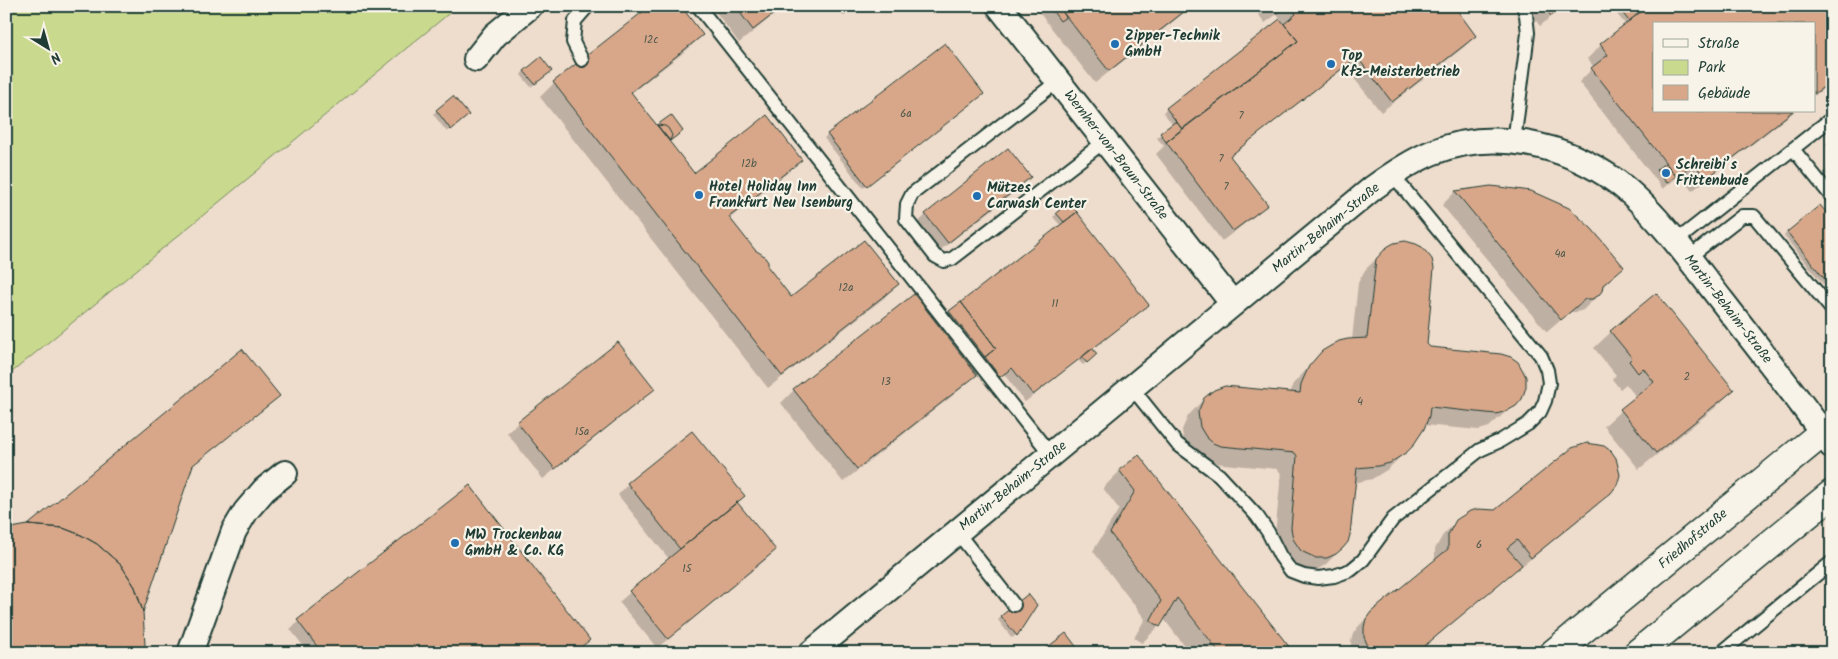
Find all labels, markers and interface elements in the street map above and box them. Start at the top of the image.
north arrow [22,22,72,72]
legend [1653,22,1816,112]
place label: Zipper-Technik GmbH [1125,25,1221,63]
house number: 12c [644,31,658,49]
text: Straße [1698,32,1740,56]
marker: Zipper-Technik GmbH [1109,38,1121,50]
place label: Top Kfz-Meisterbetrieb [1341,45,1460,83]
text: N [45,46,65,69]
text: Park [1698,56,1726,80]
marker: Top Kfz-Meisterbetrieb [1325,58,1337,70]
text: Gebäude [1698,82,1751,106]
street label: Wernher-von-Braun-Straße [1058,85,1174,225]
house number: 6a [900,105,912,123]
house number: 7 [1238,107,1244,125]
house number: 7 [1218,150,1224,168]
place label: Schreibi’s Frittenbude [1676,154,1749,192]
house number: 12b [741,155,757,173]
marker: Schreibi’s Frittenbude [1660,167,1672,179]
place label: Hotel Holiday Inn Frankfurt Neu Isenburg [709,176,853,214]
place label: Mützes Carwash Center [987,177,1087,215]
street label: Martin-Behaim-Straße [1267,177,1385,279]
house number: 7 [1223,178,1229,196]
marker: Hotel Holiday Inn Frankfurt Neu Isenburg [693,189,705,201]
marker: Mützes Carwash Center [971,190,983,202]
house number: 4a [1554,245,1566,263]
street label: Martin-Behaim-Straße [1678,250,1778,369]
house number: 12a [838,279,854,297]
house number: 11 [1052,295,1058,313]
house number: 2 [1684,368,1690,386]
house number: 13 [881,373,891,391]
house number: 4 [1357,393,1363,411]
house number: 15a [575,423,589,441]
street label: Martin-Behaim-Straße [954,435,1072,537]
street label: Friedhofstraße [1653,503,1733,575]
place label: MW Trockenbau GmbH & Co. KG [465,524,564,562]
house number: 6 [1476,536,1482,554]
marker: MW Trockenbau GmbH & Co. KG [449,537,461,549]
house number: 15 [682,560,693,578]

